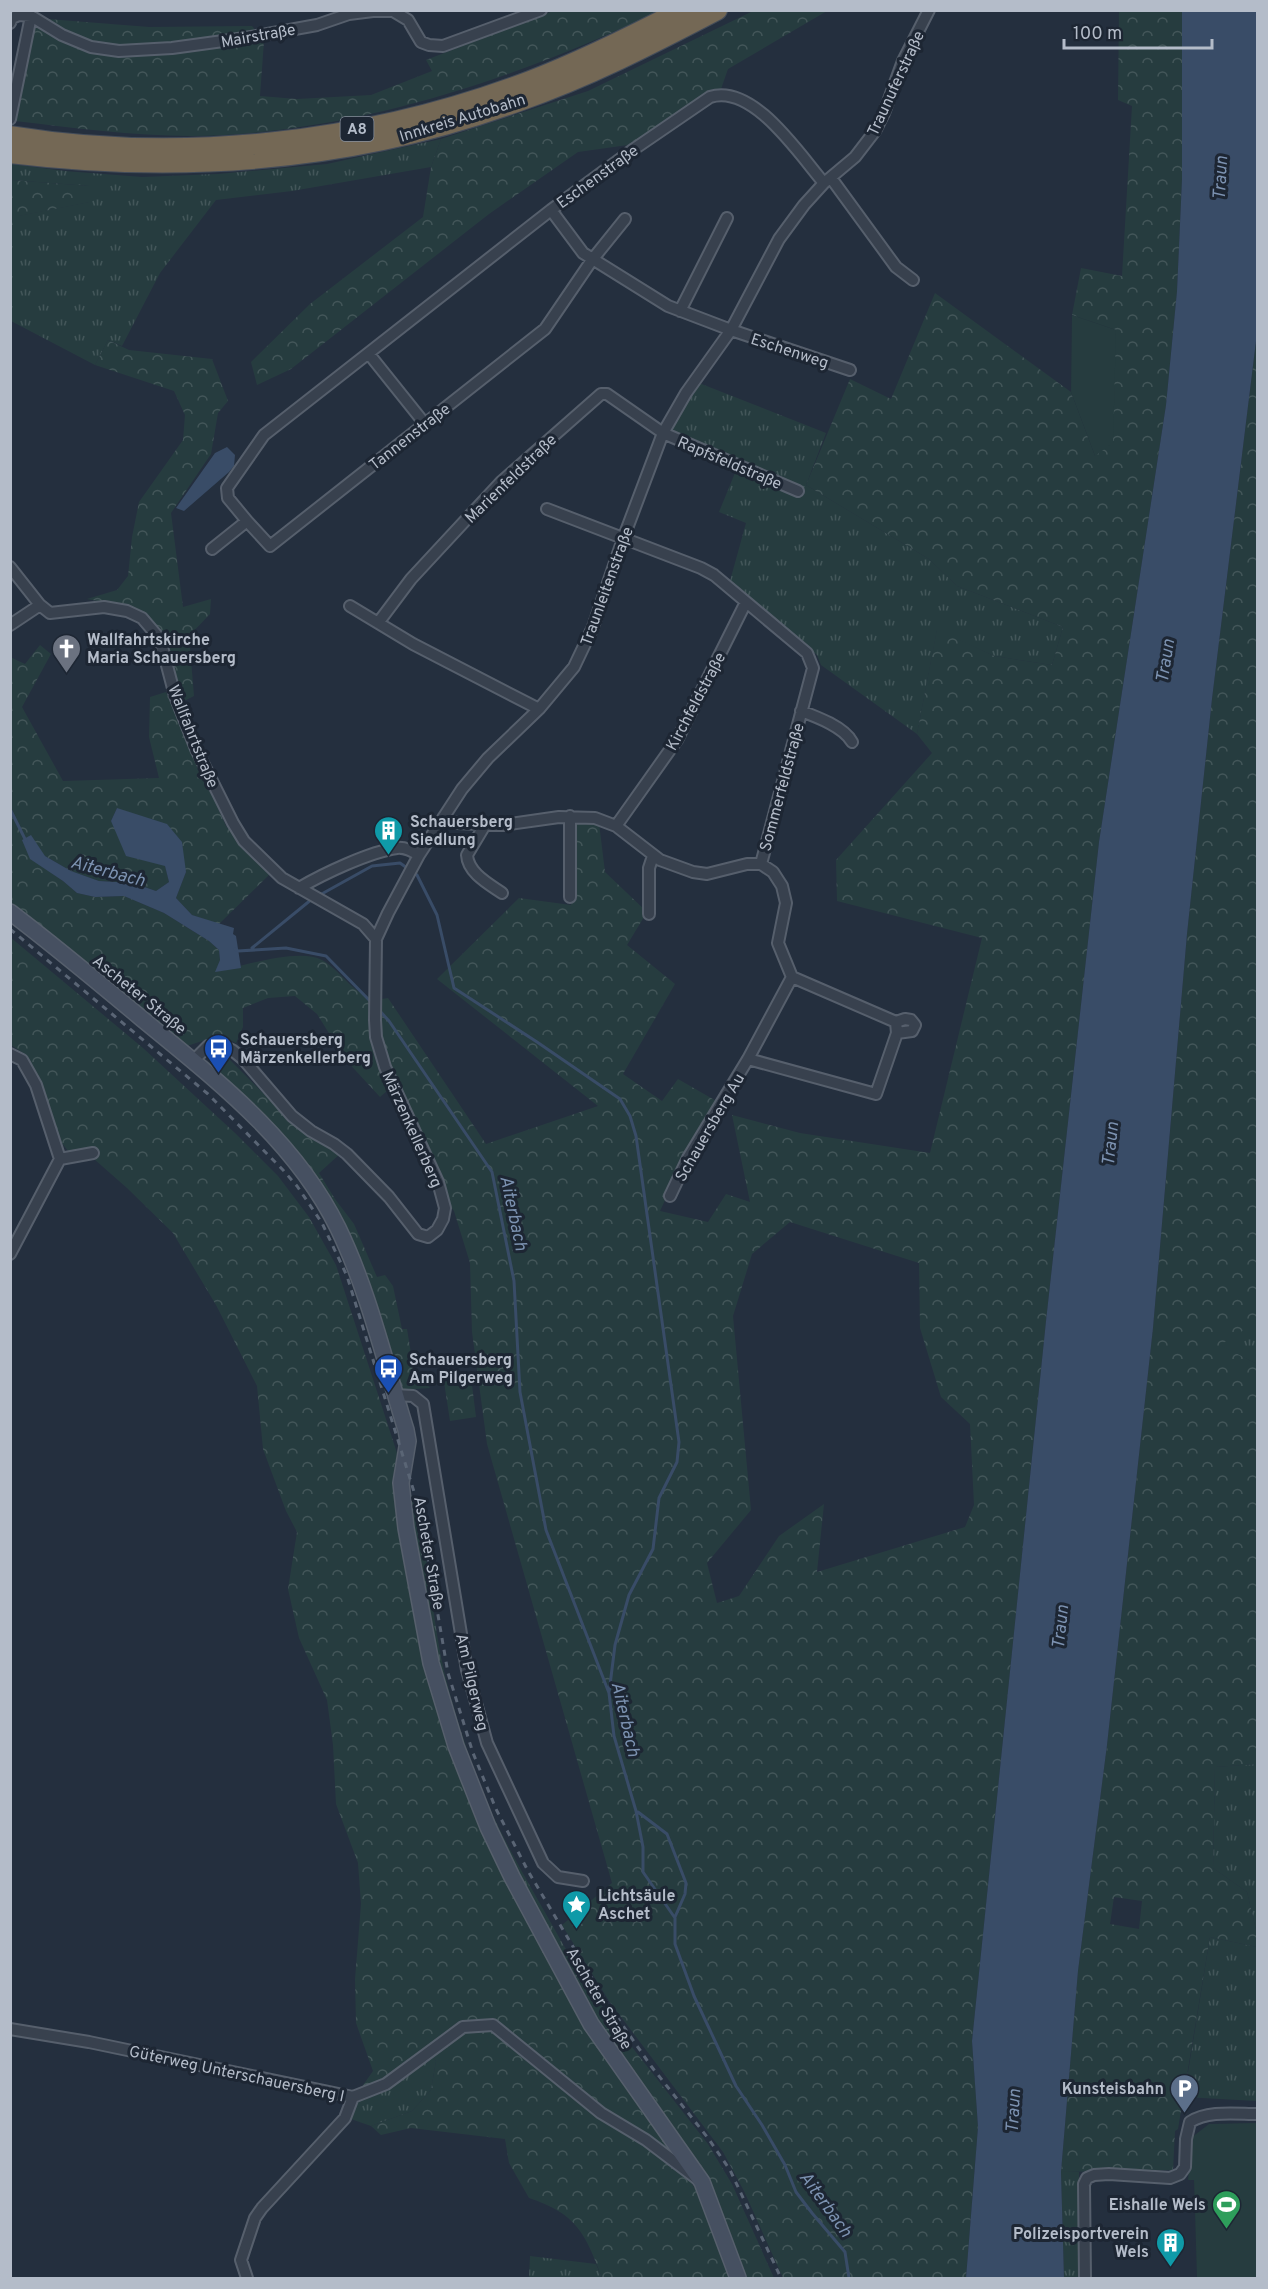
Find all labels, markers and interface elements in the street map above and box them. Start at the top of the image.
scale bar [1064,12,1212,50]
street label: Mairstraße [219,21,297,53]
text: 100 m [1073,23,1122,46]
street label: Traunuferstraße [864,28,930,140]
street label: Innkreis Autobahn [397,90,528,148]
road number: A8 [340,117,374,141]
street label: Eschenstraße [553,141,643,214]
water label: Traun [1209,155,1234,201]
street label: Eschenweg [748,330,831,374]
street label: Tannenstraße [366,400,455,476]
street label: Marienfeldstraße [461,430,562,528]
street label: Rapfsfeldstraße [674,433,784,495]
street label: Traunleitenstraße [577,524,639,649]
place label: Wallfahrtskirche Maria Schauersberg [87,631,236,669]
church icon: Wallfahrtskirche Maria Schauersberg [50,632,82,674]
water label: Traun [1152,637,1181,685]
street label: Kirchfeldstraße [662,649,731,755]
street label: Wallfahrtstraße [162,682,222,791]
street label: Sommerfeldstraße [756,721,810,854]
place label: Schauersberg Siedlung [410,813,513,851]
building icon: Schauersberg Siedlung [373,814,405,856]
water label: Aiterbach [68,851,148,893]
street label: Ascheter Straße [88,952,190,1040]
place label: Schauersberg Märzenkellerberg [240,1031,371,1069]
bus stop icon: Schauersberg Märzenkellerberg [203,1032,235,1074]
street label: Märzenkellerberg [377,1068,446,1191]
street label: Schauersberg Au [672,1070,750,1186]
water label: Traun [1098,1121,1125,1167]
water label: Aiterbach [493,1174,532,1253]
place label: Schauersberg Am Pilgerweg [409,1351,513,1389]
bus stop icon: Schauersberg Am Pilgerweg [372,1352,404,1394]
street label: Ascheter Straße [408,1495,448,1612]
water label: Traun [1048,1604,1075,1650]
street label: Am Pilgerweg [450,1632,492,1733]
water label: Aiterbach [605,1680,644,1759]
place label: Lichtsäule Aschet [598,1887,675,1925]
place icon: Lichtsäule Aschet [561,1888,593,1930]
street label: Ascheter Straße [561,1944,636,2054]
street label: Güterweg Unterschauersberg I [127,2042,346,2108]
parking icon: Kunsteisbahn [1169,2072,1201,2114]
place label: Kunsteisbahn [1062,2080,1164,2100]
water label: Traun [1002,2088,1027,2134]
water label: Aiterbach [793,2167,857,2243]
sports icon: Eishalle Wels [1211,2188,1243,2230]
place label: Eishalle Wels [1109,2196,1206,2216]
place label: Polizeisportverein Wels [1013,2225,1149,2263]
building icon: Polizeisportverein Wels [1154,2226,1186,2268]

